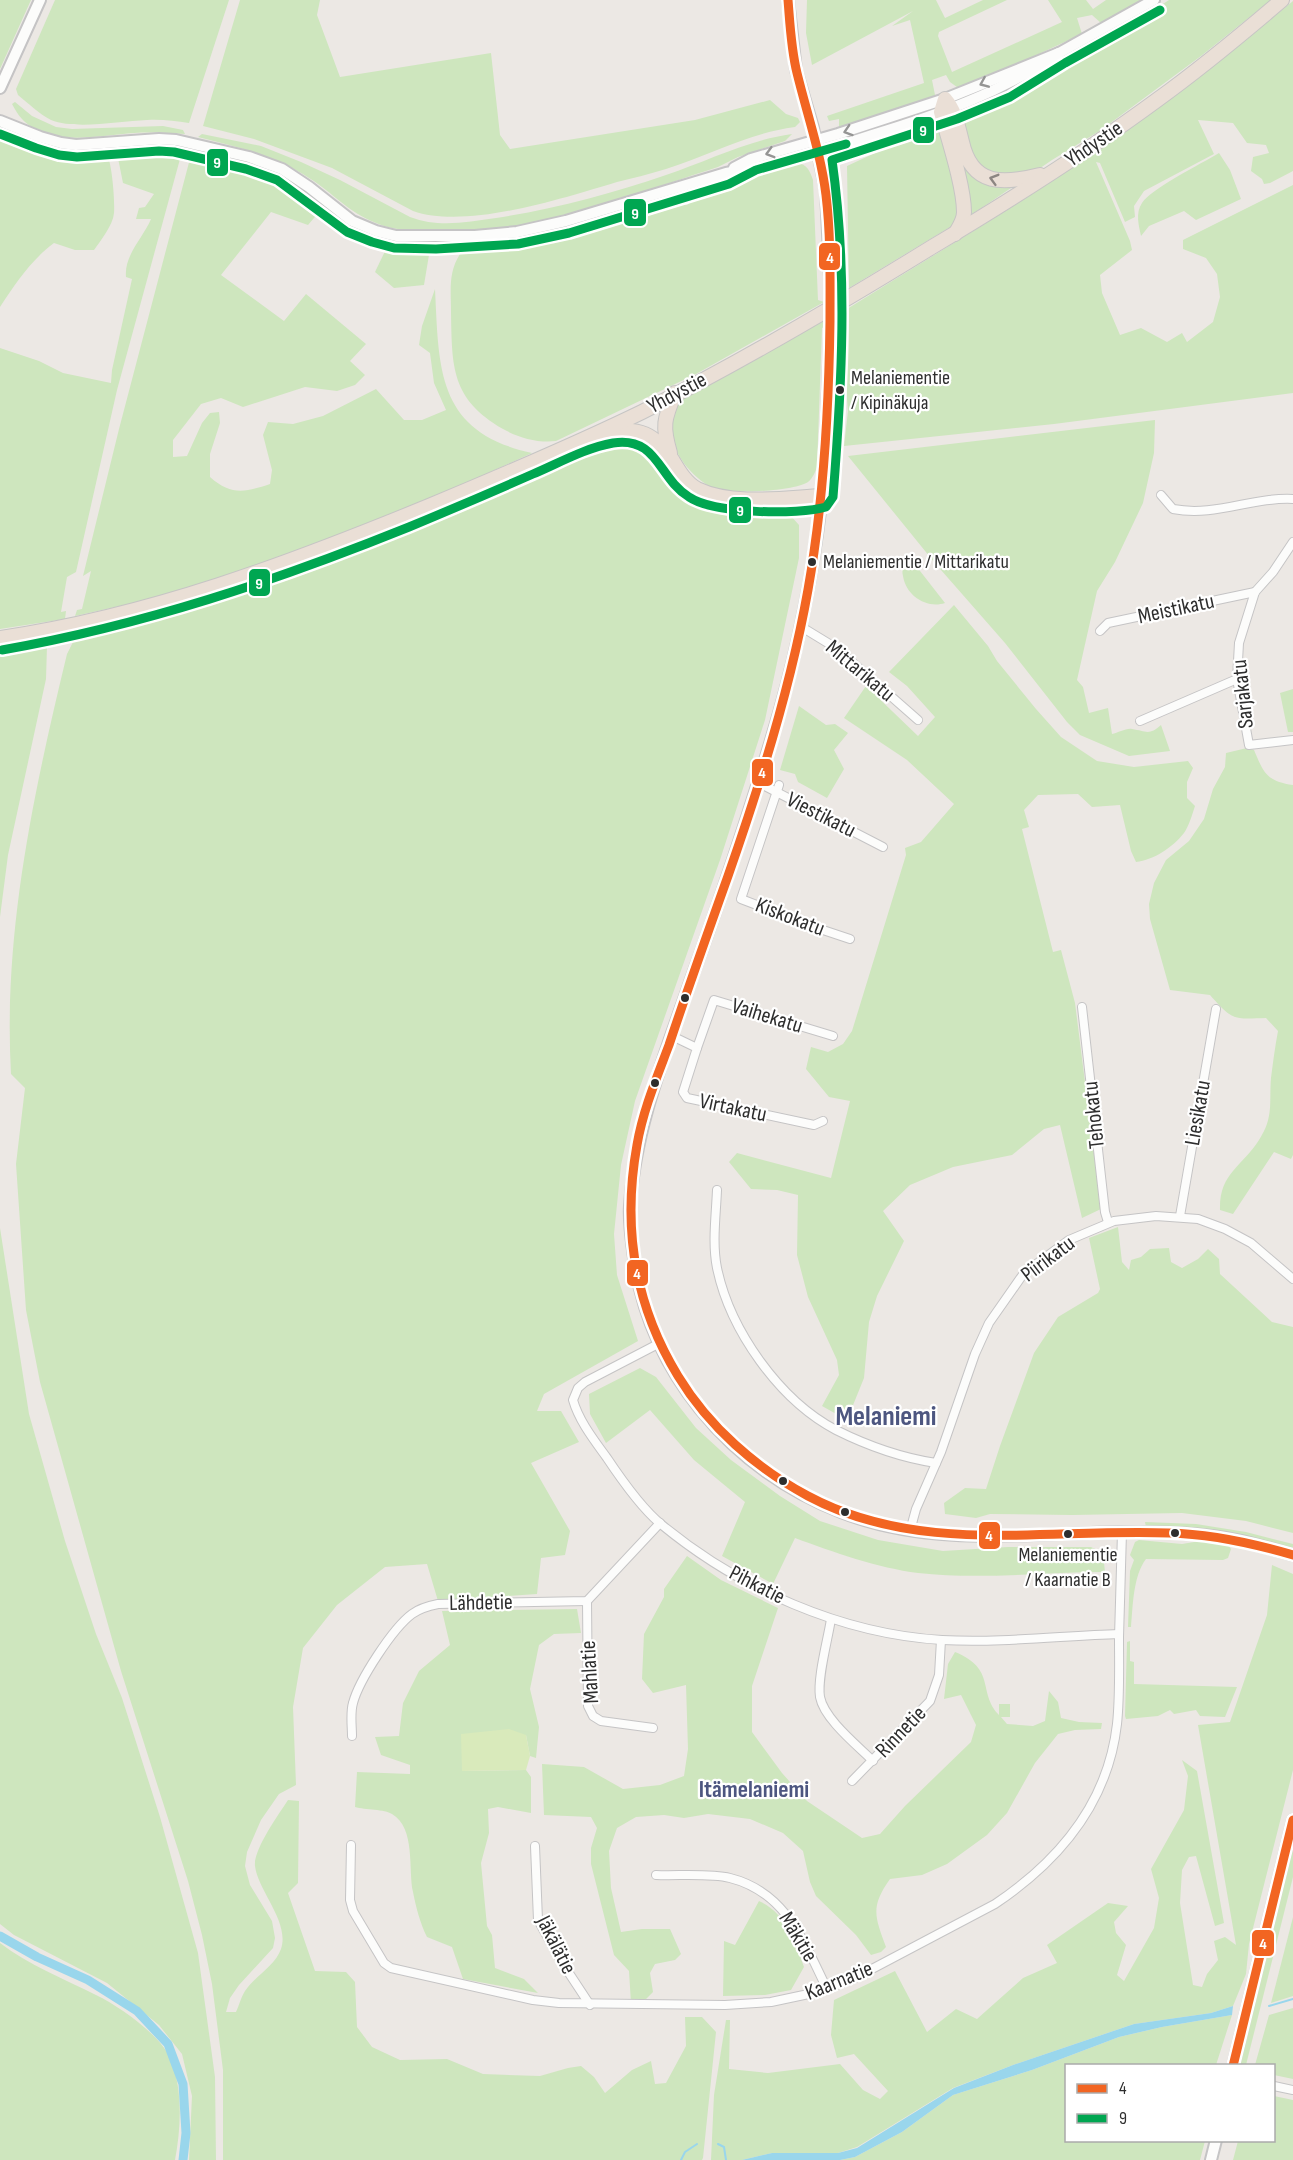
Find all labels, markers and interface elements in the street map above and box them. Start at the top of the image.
one-way arrow [979,76,990,88]
street label: Yhdystie [1060,115,1128,173]
line badge: 9 [912,116,935,144]
text: 9 [919,122,927,141]
one-way arrow [843,124,854,136]
one-way arrow [765,146,776,158]
line badge: 9 [206,148,229,177]
text: 9 [213,154,221,173]
one-way arrow [989,174,1000,186]
line badge: 9 [623,198,647,227]
text: 9 [631,205,639,224]
line badge: 4 [818,242,841,271]
text: 4 [826,249,834,268]
street label: Yhdystie [643,366,711,420]
place label: Melaniementie / Kipinäkuja [851,366,950,415]
marker: Melaniementie / Kipinäkuja [834,384,846,396]
line badge: 9 [728,496,752,524]
text: 9 [736,502,744,521]
place label: Melaniementie / Mittarikatu [823,550,1009,574]
marker: Melaniementie / Mittarikatu [806,556,818,568]
line badge: 9 [248,568,271,597]
text: 9 [255,575,263,594]
street label: Meistikatu [1135,588,1217,630]
street label: Mittarikatu [820,634,900,708]
street label: Sarjakatu [1226,658,1260,730]
line badge: 4 [751,758,774,787]
text: 4 [758,764,766,783]
street label: Viestikatu [782,786,860,844]
street label: Kiskokatu [752,892,828,942]
unlabelled marker [679,992,691,1004]
street label: Vaihekatu [728,992,806,1040]
unlabelled marker [649,1077,661,1089]
street label: Liesikatu [1179,1078,1217,1148]
street label: Tehokatu [1077,1080,1111,1150]
street label: Virtakatu [697,1088,769,1128]
street label: Piirikatu [1016,1230,1080,1288]
line badge: 4 [626,1259,649,1287]
text: 4 [633,1265,641,1284]
district label: Melaniemi [835,1400,937,1433]
unlabelled marker [777,1475,789,1487]
unlabelled marker [839,1506,851,1518]
line badge: 4 [978,1521,1001,1550]
text: 4 [985,1527,993,1546]
unlabelled marker [1169,1527,1181,1539]
marker: Melaniementie / Kaarnatie B [1062,1528,1074,1540]
place label: Melaniementie / Kaarnatie B [1018,1543,1118,1592]
street label: Pihkatie [724,1560,790,1610]
street label: Lähdetie [449,1589,513,1617]
street label: Mahlatie [575,1640,605,1704]
street label: Rinnetie [870,1700,932,1764]
district label: Itämelaniemi [699,1775,809,1804]
street label: Mäkitie [773,1907,823,1967]
street label: Jäkälätie [529,1910,582,1979]
line badge: 4 [1251,1929,1275,1957]
text: 4 [1259,1935,1267,1954]
street label: Kaarnatie [801,1955,877,2007]
legend [1065,2064,1275,2142]
text: 4 [1119,2078,1127,2099]
text: 9 [1119,2108,1127,2129]

